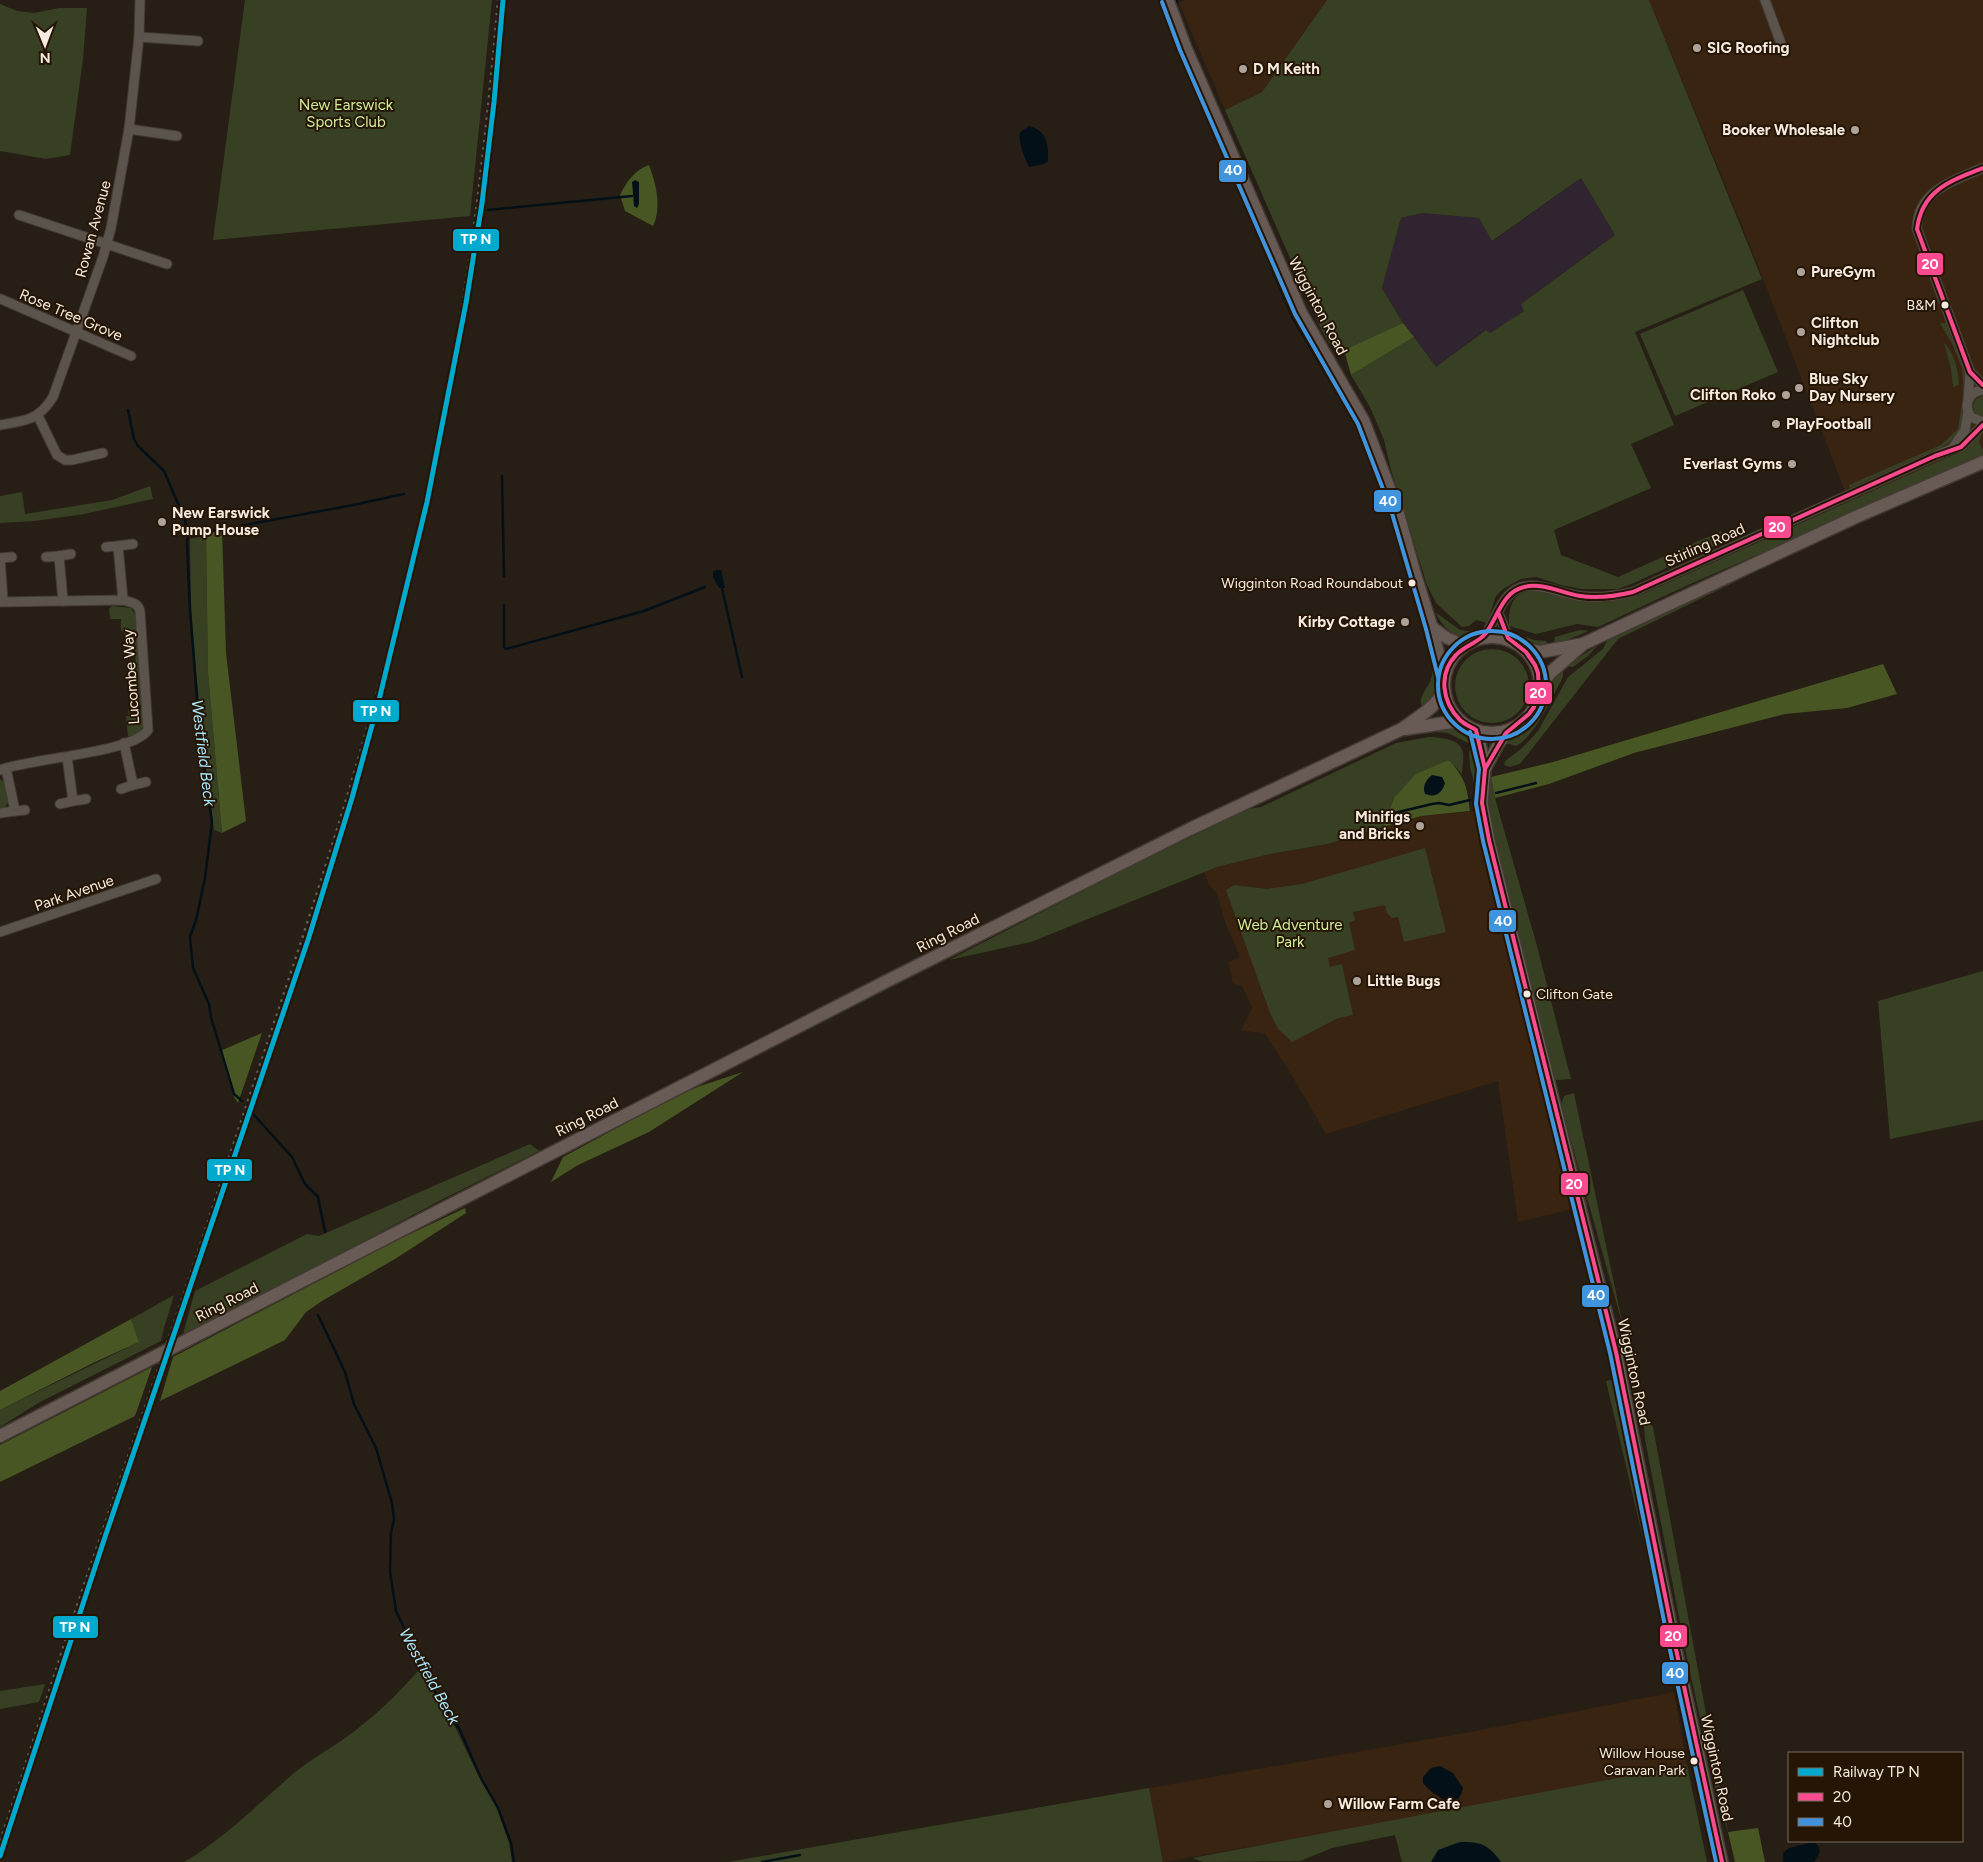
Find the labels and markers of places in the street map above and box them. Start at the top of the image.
place label: SIG Roofing [1707,39,1790,57]
marker: SIG Roofing [1691,42,1703,54]
place label: D M Keith [1253,60,1320,78]
marker: D M Keith [1237,63,1249,75]
place label: Booker Wholesale [1722,121,1846,139]
marker: Booker Wholesale [1849,124,1861,136]
place label: PureGym [1811,263,1875,281]
marker: PureGym [1795,266,1807,278]
place label: B&M [1907,297,1936,314]
marker: B&M [1940,300,1950,310]
place label: Clifton Nightclub [1811,314,1879,349]
marker: Clifton Nightclub [1795,326,1807,338]
place label: Blue Sky Day Nursery [1809,370,1895,405]
marker: Blue Sky Day Nursery [1793,382,1805,394]
place label: Clifton Roko [1690,386,1776,404]
marker: Clifton Roko [1780,389,1792,401]
place label: PlayFootball [1786,415,1871,433]
marker: PlayFootball [1770,418,1782,430]
place label: Everlast Gyms [1683,455,1782,473]
marker: Everlast Gyms [1786,458,1798,470]
place label: New Earswick Pump House [172,504,270,539]
marker: New Earswick Pump House [156,516,168,528]
place label: Wigginton Road Roundabout [1221,575,1403,592]
marker: Wigginton Road Roundabout [1407,578,1417,588]
place label: Kirby Cottage [1298,613,1396,631]
marker: Kirby Cottage [1399,616,1411,628]
place label: Minifigs and Bricks [1339,808,1410,843]
marker: Minifigs and Bricks [1414,820,1426,832]
place label: Little Bugs [1367,972,1440,990]
marker: Little Bugs [1351,975,1363,987]
place label: Clifton Gate [1536,986,1613,1003]
marker: Clifton Gate [1522,989,1532,999]
place label: Willow House Caravan Park [1599,1745,1685,1779]
marker: Willow House Caravan Park [1689,1756,1699,1766]
place label: Willow Farm Cafe [1338,1795,1461,1813]
marker: Willow Farm Cafe [1322,1798,1334,1810]

